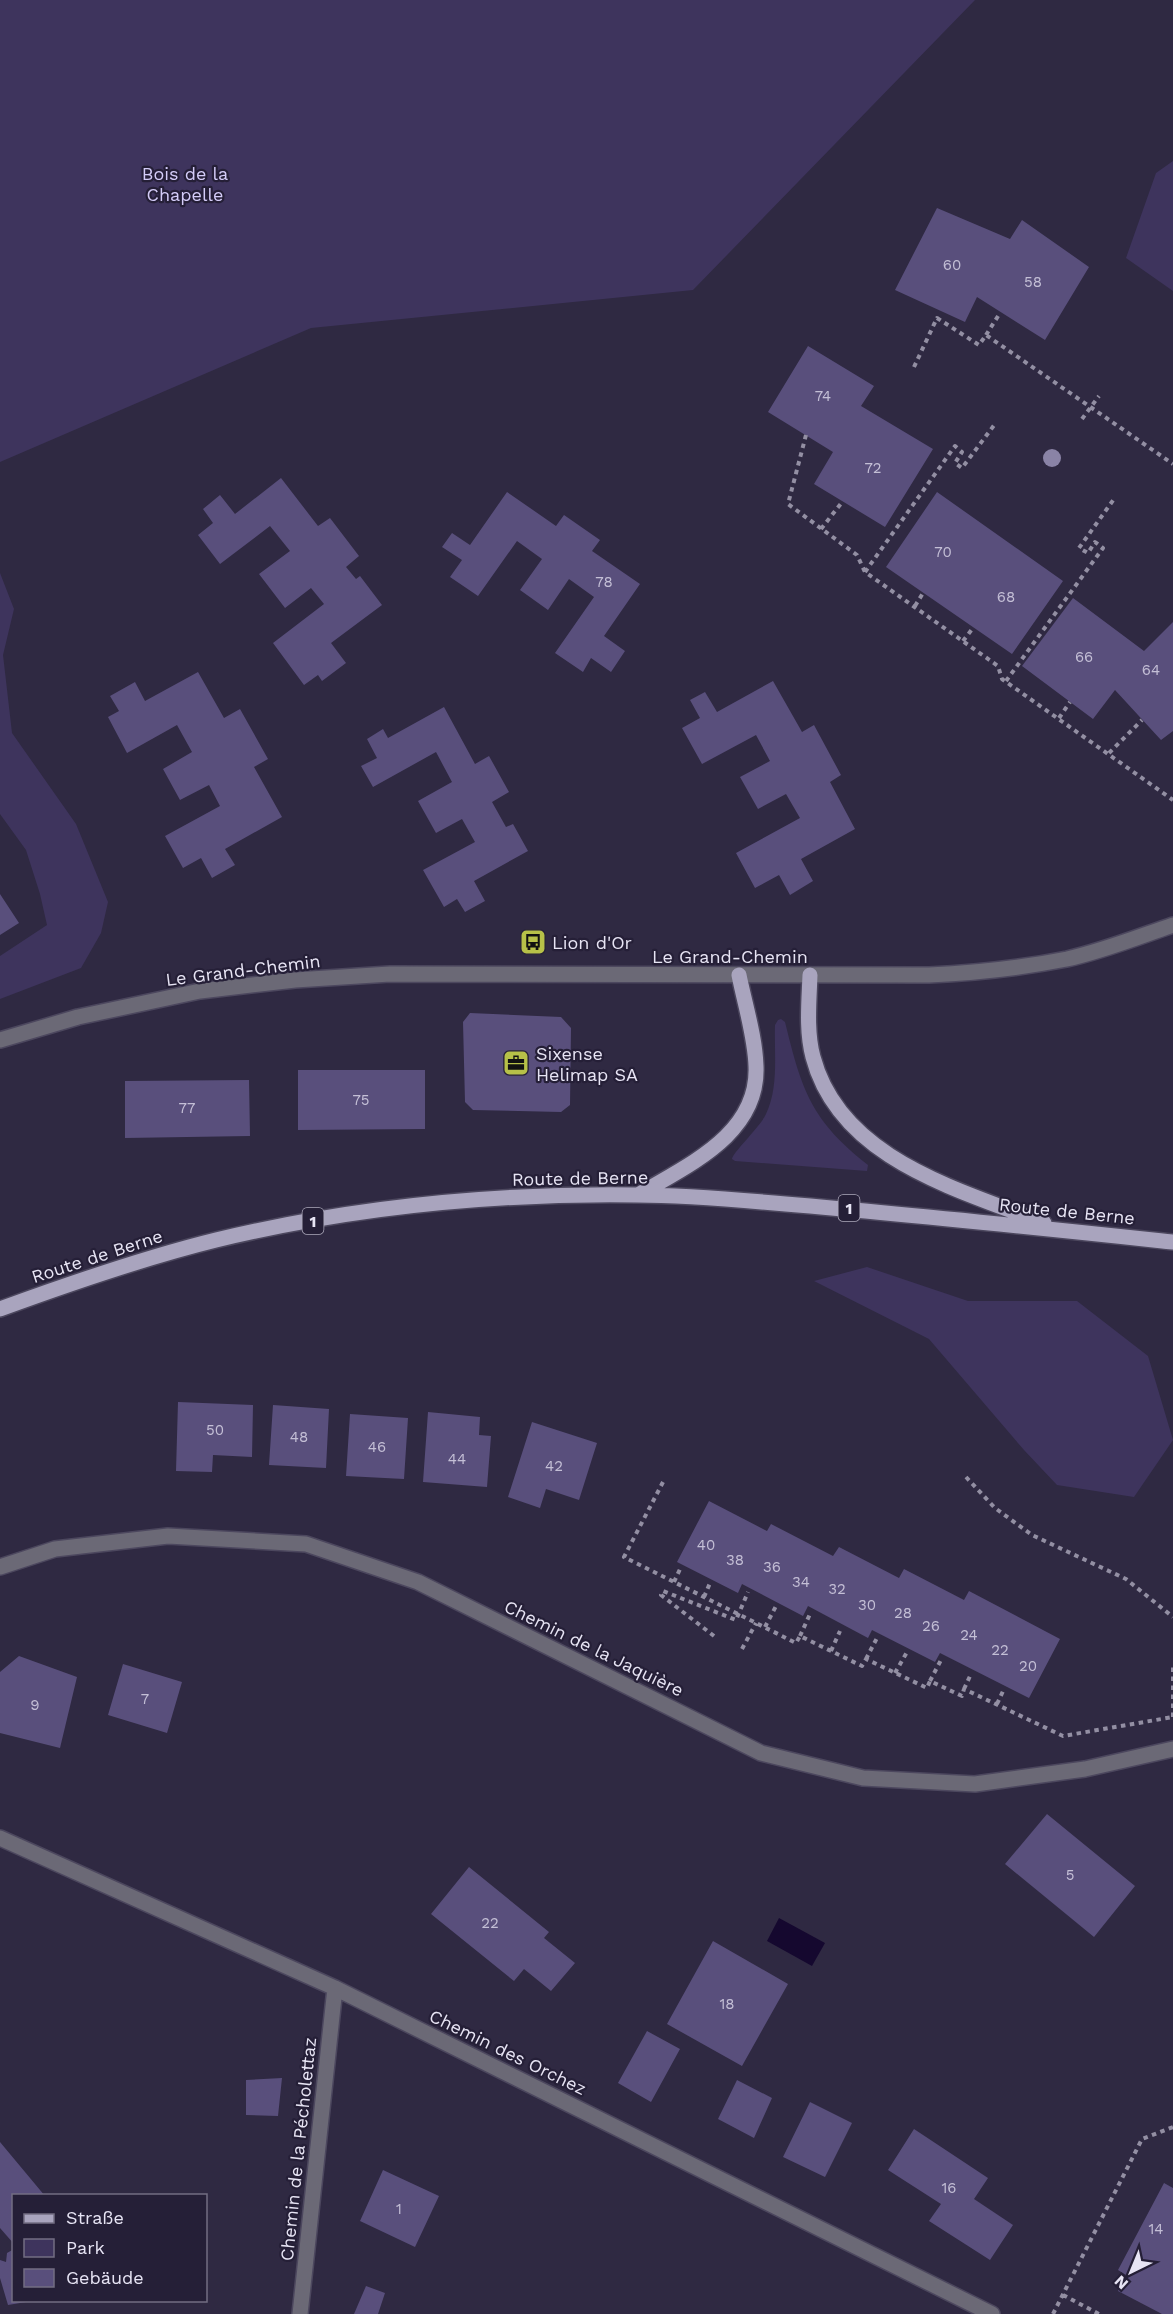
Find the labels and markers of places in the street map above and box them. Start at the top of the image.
bus stop icon: Lion d'Or [518,927,548,957]
place label: Lion d'Or [552,932,632,953]
place label: Sixense Helimap SA [536,1043,638,1085]
office icon: Sixense Helimap SA [501,1048,531,1078]

